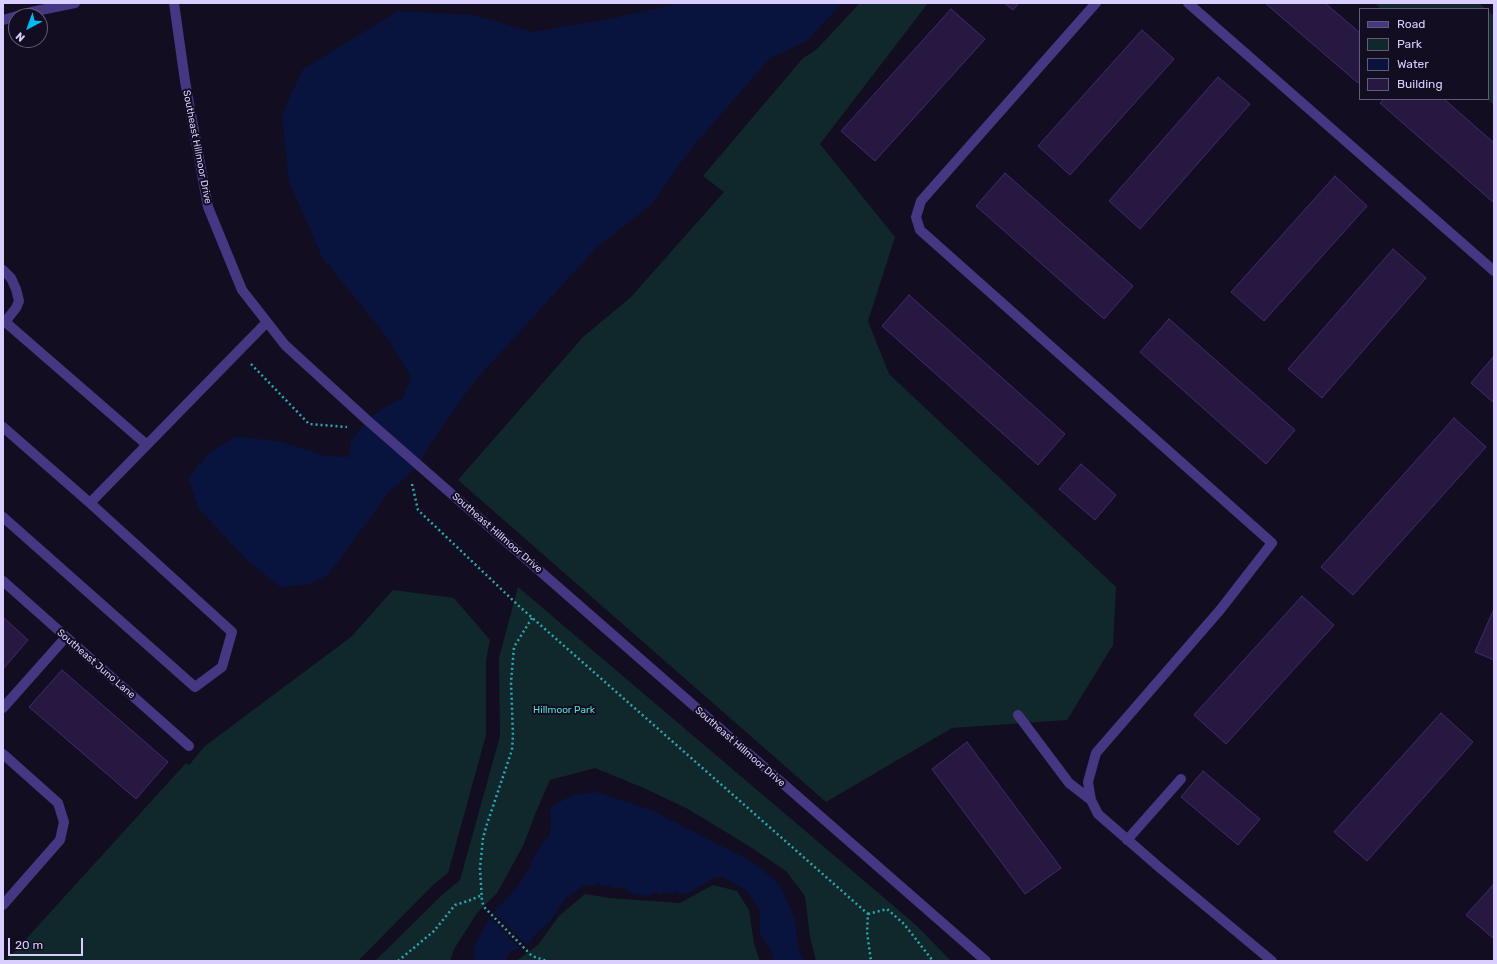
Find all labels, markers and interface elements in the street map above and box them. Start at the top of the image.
north arrow [8,8,48,48]
legend [1359,8,1489,100]
text: Road [1397,17,1425,31]
text: N [13,29,28,44]
text: Park [1397,37,1422,51]
text: Water [1397,57,1429,71]
text: Building [1397,77,1443,91]
street label: Southeast Hillmoor Drive [180,89,214,205]
street label: Southeast Hillmoor Drive [449,491,545,575]
street label: Southeast Juno Lane [54,627,138,701]
park label: Hillmoor Park [533,704,595,716]
street label: Southeast Hillmoor Drive [692,705,788,789]
scale bar [10,930,85,956]
text: 20 m [15,938,43,952]

